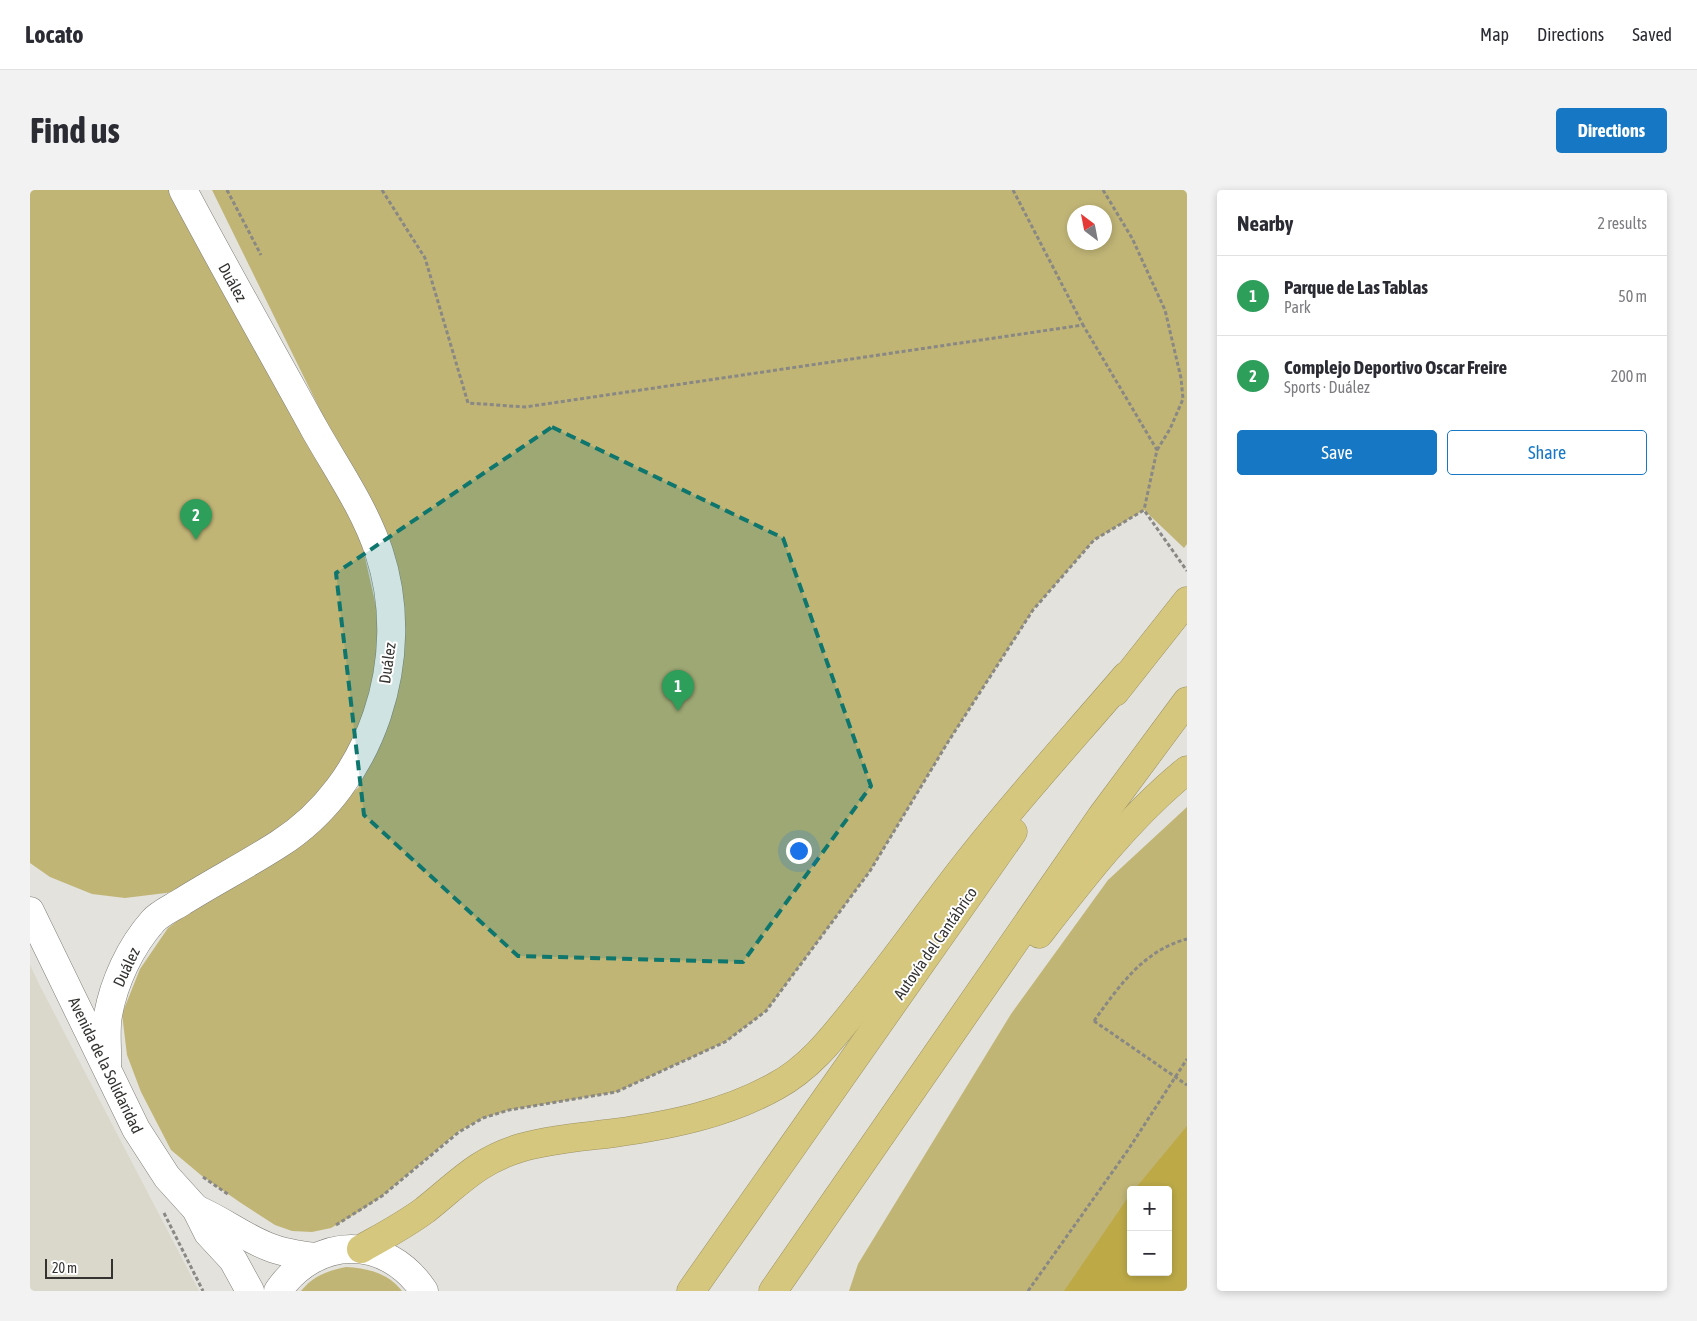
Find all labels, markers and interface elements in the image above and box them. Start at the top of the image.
text: Locato [25,21,84,48]
text: Map [1480,24,1509,45]
text: Directions [1537,24,1604,45]
text: Saved [1632,24,1672,45]
button: Directions [1556,108,1667,153]
text: Find us [30,110,120,150]
north arrow [1067,205,1112,250]
text: Nearby [1237,211,1293,235]
text: 2 results [1597,214,1647,232]
street label: Duález [215,260,251,305]
text: Parque de Las Tablas [1284,276,1428,298]
text: 1 [1249,287,1257,305]
text: 50 m [1618,287,1647,305]
text: Park [1284,298,1311,316]
text: Complejo Deportivo Oscar Freire [1284,356,1507,378]
text: 2 [1249,367,1257,385]
text: 200 m [1611,367,1647,385]
text: Sports · Duález [1284,378,1370,396]
button: Save [1237,430,1437,475]
button: Share [1447,430,1647,475]
pin: 2 [180,499,212,540]
street label: Duález [375,641,399,685]
pin: 1 [662,670,694,711]
your location [786,838,812,864]
street label: Autovía del Cantábrico [890,884,980,1002]
street label: Duález [109,944,143,989]
street label: Avenida de la Solidaridad [65,994,147,1136]
map controls [1127,1186,1172,1276]
button: + [1127,1186,1172,1231]
button: − [1127,1231,1172,1276]
scale bar [45,1256,112,1279]
text: 20 m [52,1260,77,1276]

